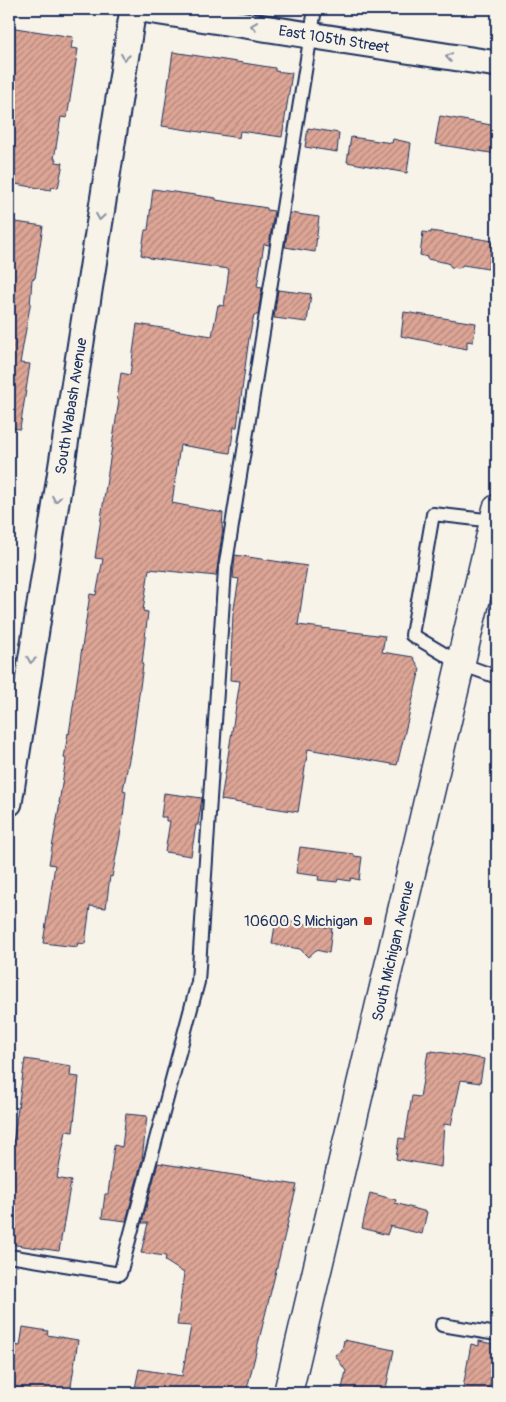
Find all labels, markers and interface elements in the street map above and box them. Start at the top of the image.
street label: East 105th Street [277,21,392,58]
one-way arrow [250,22,258,32]
one-way arrow [445,52,453,62]
one-way arrow [121,53,131,61]
one-way arrow [96,213,106,222]
street label: South Wabash Avenue [51,336,92,476]
one-way arrow [52,495,62,503]
one-way arrow [27,655,37,664]
street label: South Michigan Avenue [368,878,419,1023]
place label: 10600 S Michigan [244,912,358,931]
marker: 10600 S Michigan [362,915,374,927]

